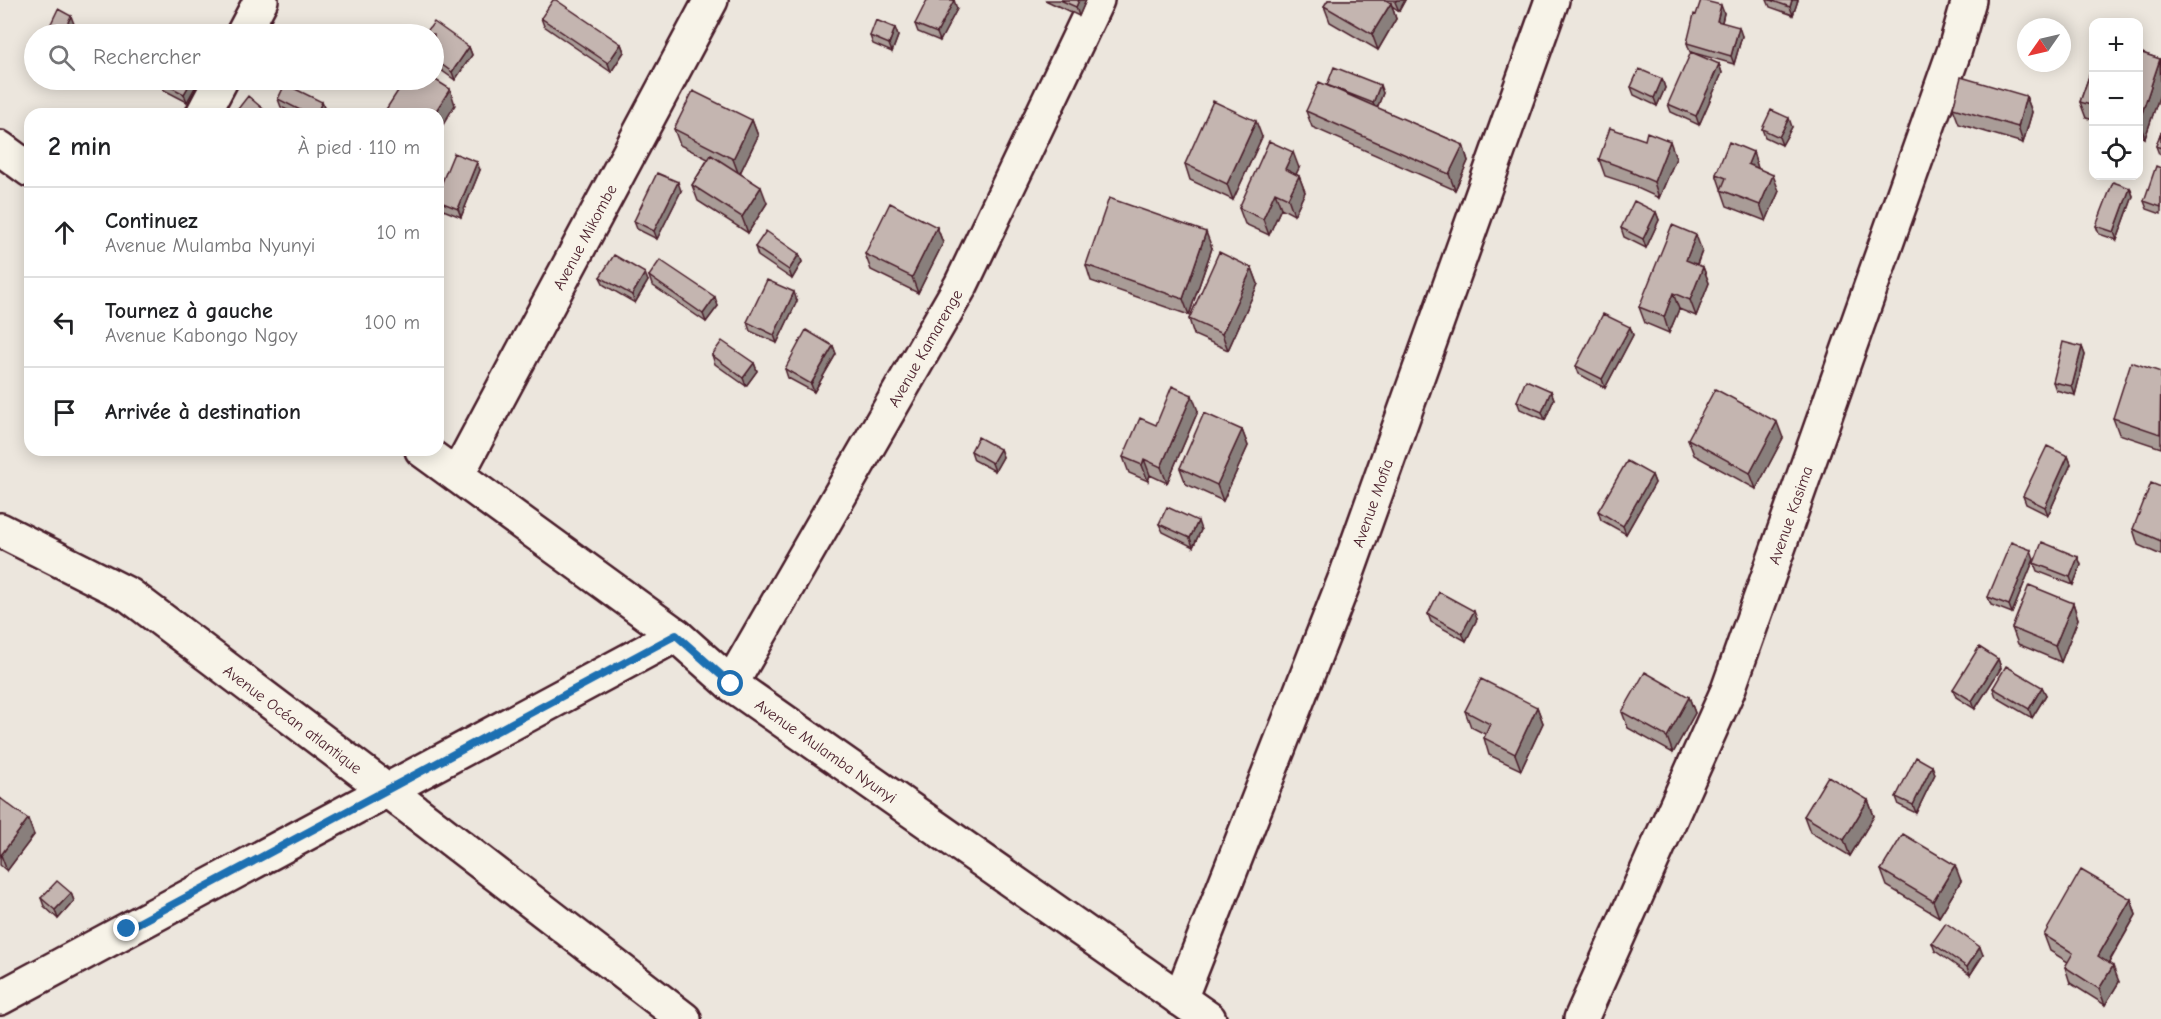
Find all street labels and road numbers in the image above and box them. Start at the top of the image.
street label: Avenue Mikombe [550,182,621,293]
street label: Avenue Kamarenge [885,287,966,410]
street label: Avenue Mofia [1349,457,1397,550]
street label: Avenue Kasima [1765,464,1817,567]
street label: Avenue Océan atlantique [220,662,365,778]
street label: Avenue Mulamba Nyunyi [751,696,900,807]

